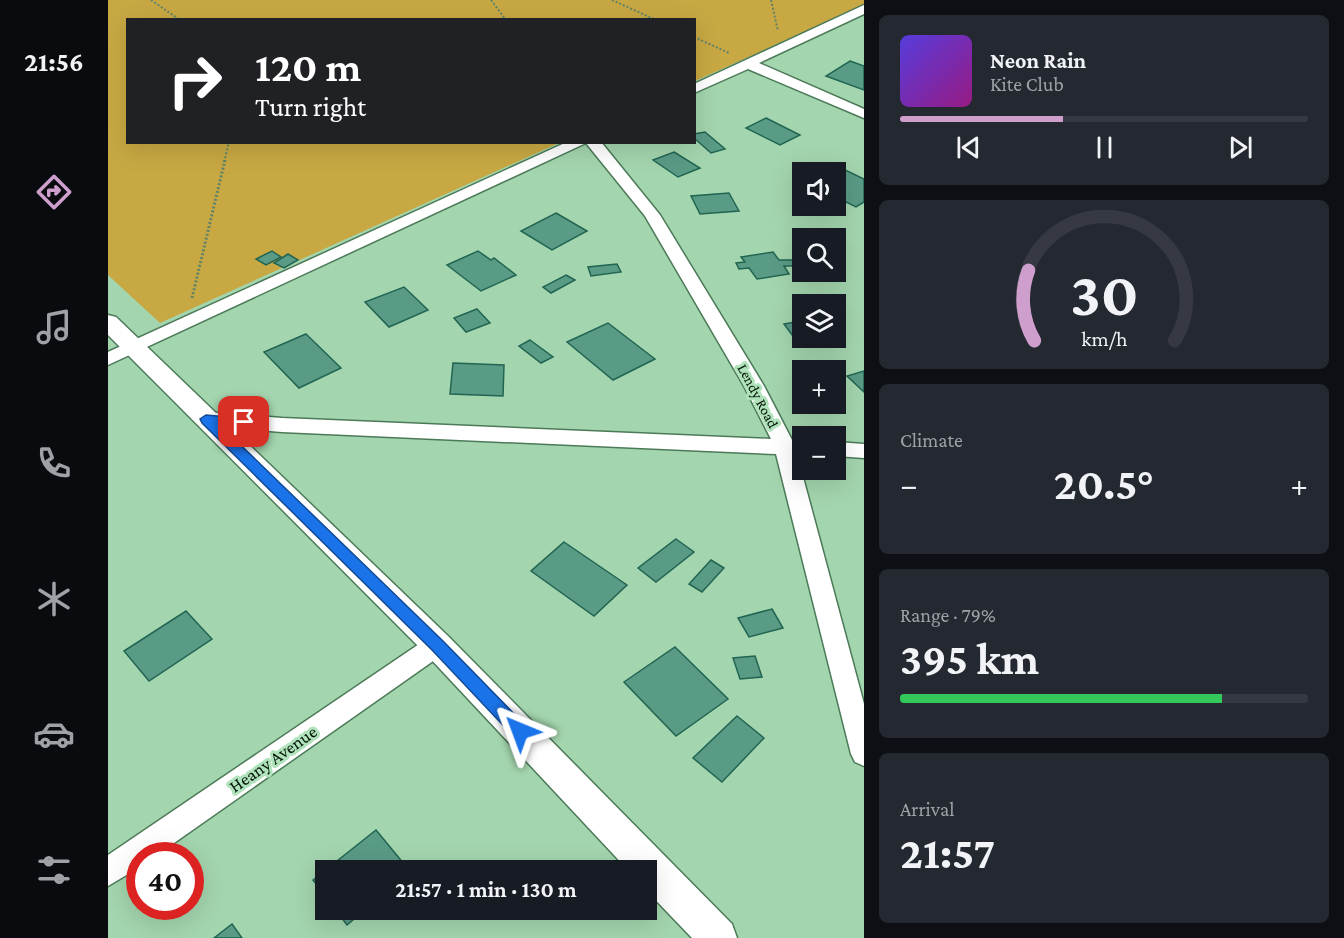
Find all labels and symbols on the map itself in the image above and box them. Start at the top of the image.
street label: Lendy Road [734,361,782,431]
pin [218,396,269,447]
position arrow [488,699,552,763]
street label: Heany Avenue [225,721,321,797]
speed limit sign: 40 [126,842,204,920]

